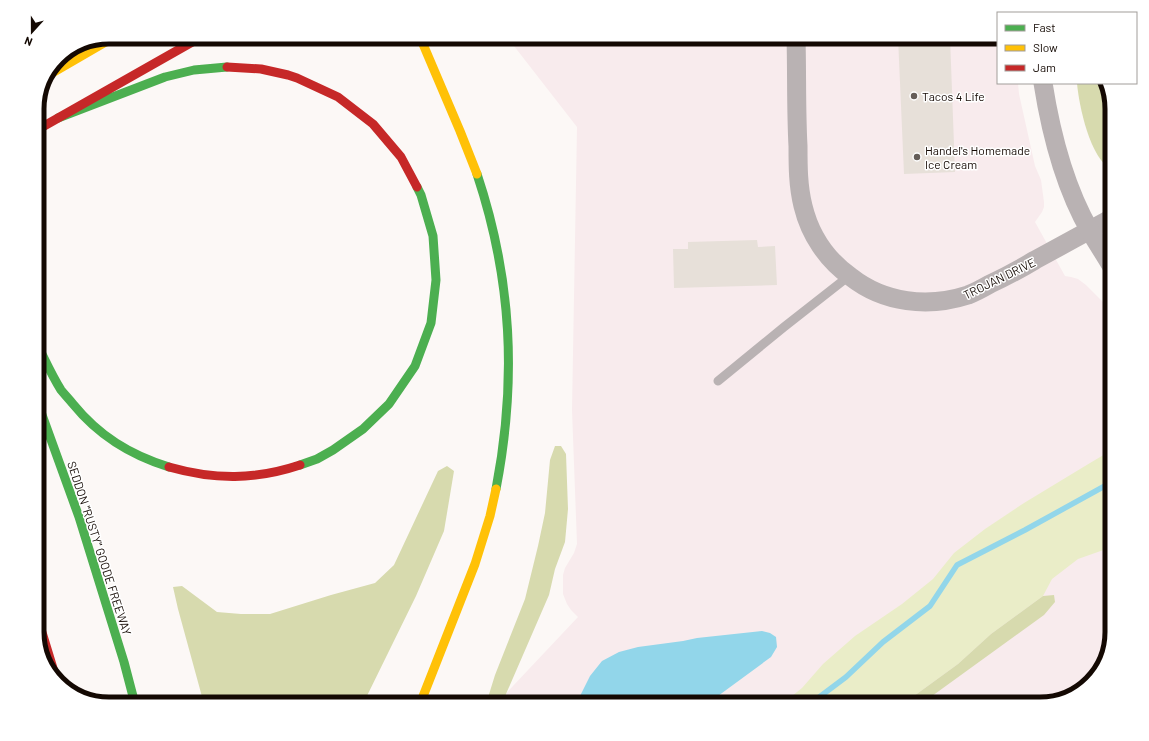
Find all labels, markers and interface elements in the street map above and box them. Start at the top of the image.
north arrow [12,12,52,52]
legend [997,12,1137,84]
text: Fast [1033,20,1056,34]
text: N [22,34,34,49]
text: Slow [1033,40,1058,54]
text: Jam [1033,60,1056,74]
place label: Tacos 4 Life [922,89,985,103]
marker: Tacos 4 Life [909,91,919,101]
place label: Handel's Homemade Ice Cream [925,143,1030,171]
marker: Handel's Homemade Ice Cream [912,152,922,162]
street label: TROJAN DRIVE [961,254,1037,302]
street label: SEDDON "RUSTY" GOODE FREEWAY [65,459,135,637]

